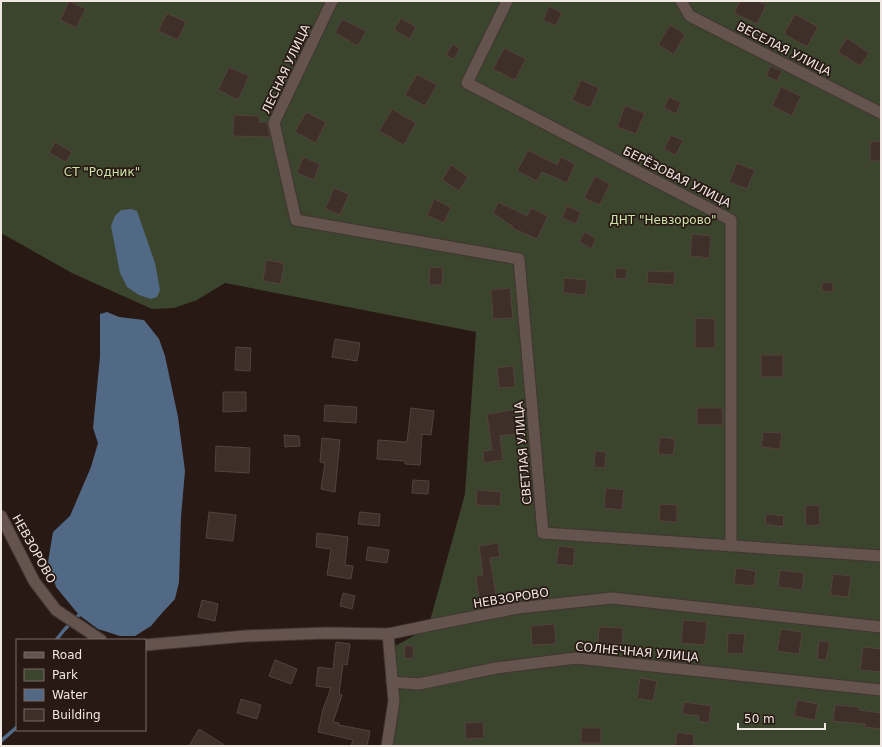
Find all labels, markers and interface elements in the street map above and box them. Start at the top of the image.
street label: ВЕСЕЛАЯ УЛИЦА [734,19,834,79]
street label: ЛЕСНАЯ УЛИЦА [259,21,313,116]
street label: БЕРЁЗОВАЯ УЛИЦА [621,143,734,211]
park label: СТ "Родник" [64,165,140,179]
park label: ДНТ "Невзорово" [609,213,717,227]
street label: СВЕТЛАЯ УЛИЦА [511,400,534,505]
street label: НЕВЗОРОВО [9,512,59,586]
street label: НЕВЗОРОВО [472,585,550,611]
legend [16,639,146,731]
street label: СОЛНЕЧНАЯ УЛИЦА [575,640,700,664]
text: Road [52,648,82,662]
text: Park [52,668,78,682]
text: Water [52,688,88,702]
scale bar [738,705,825,731]
text: Building [52,708,101,722]
text: 50 m [744,712,775,726]

